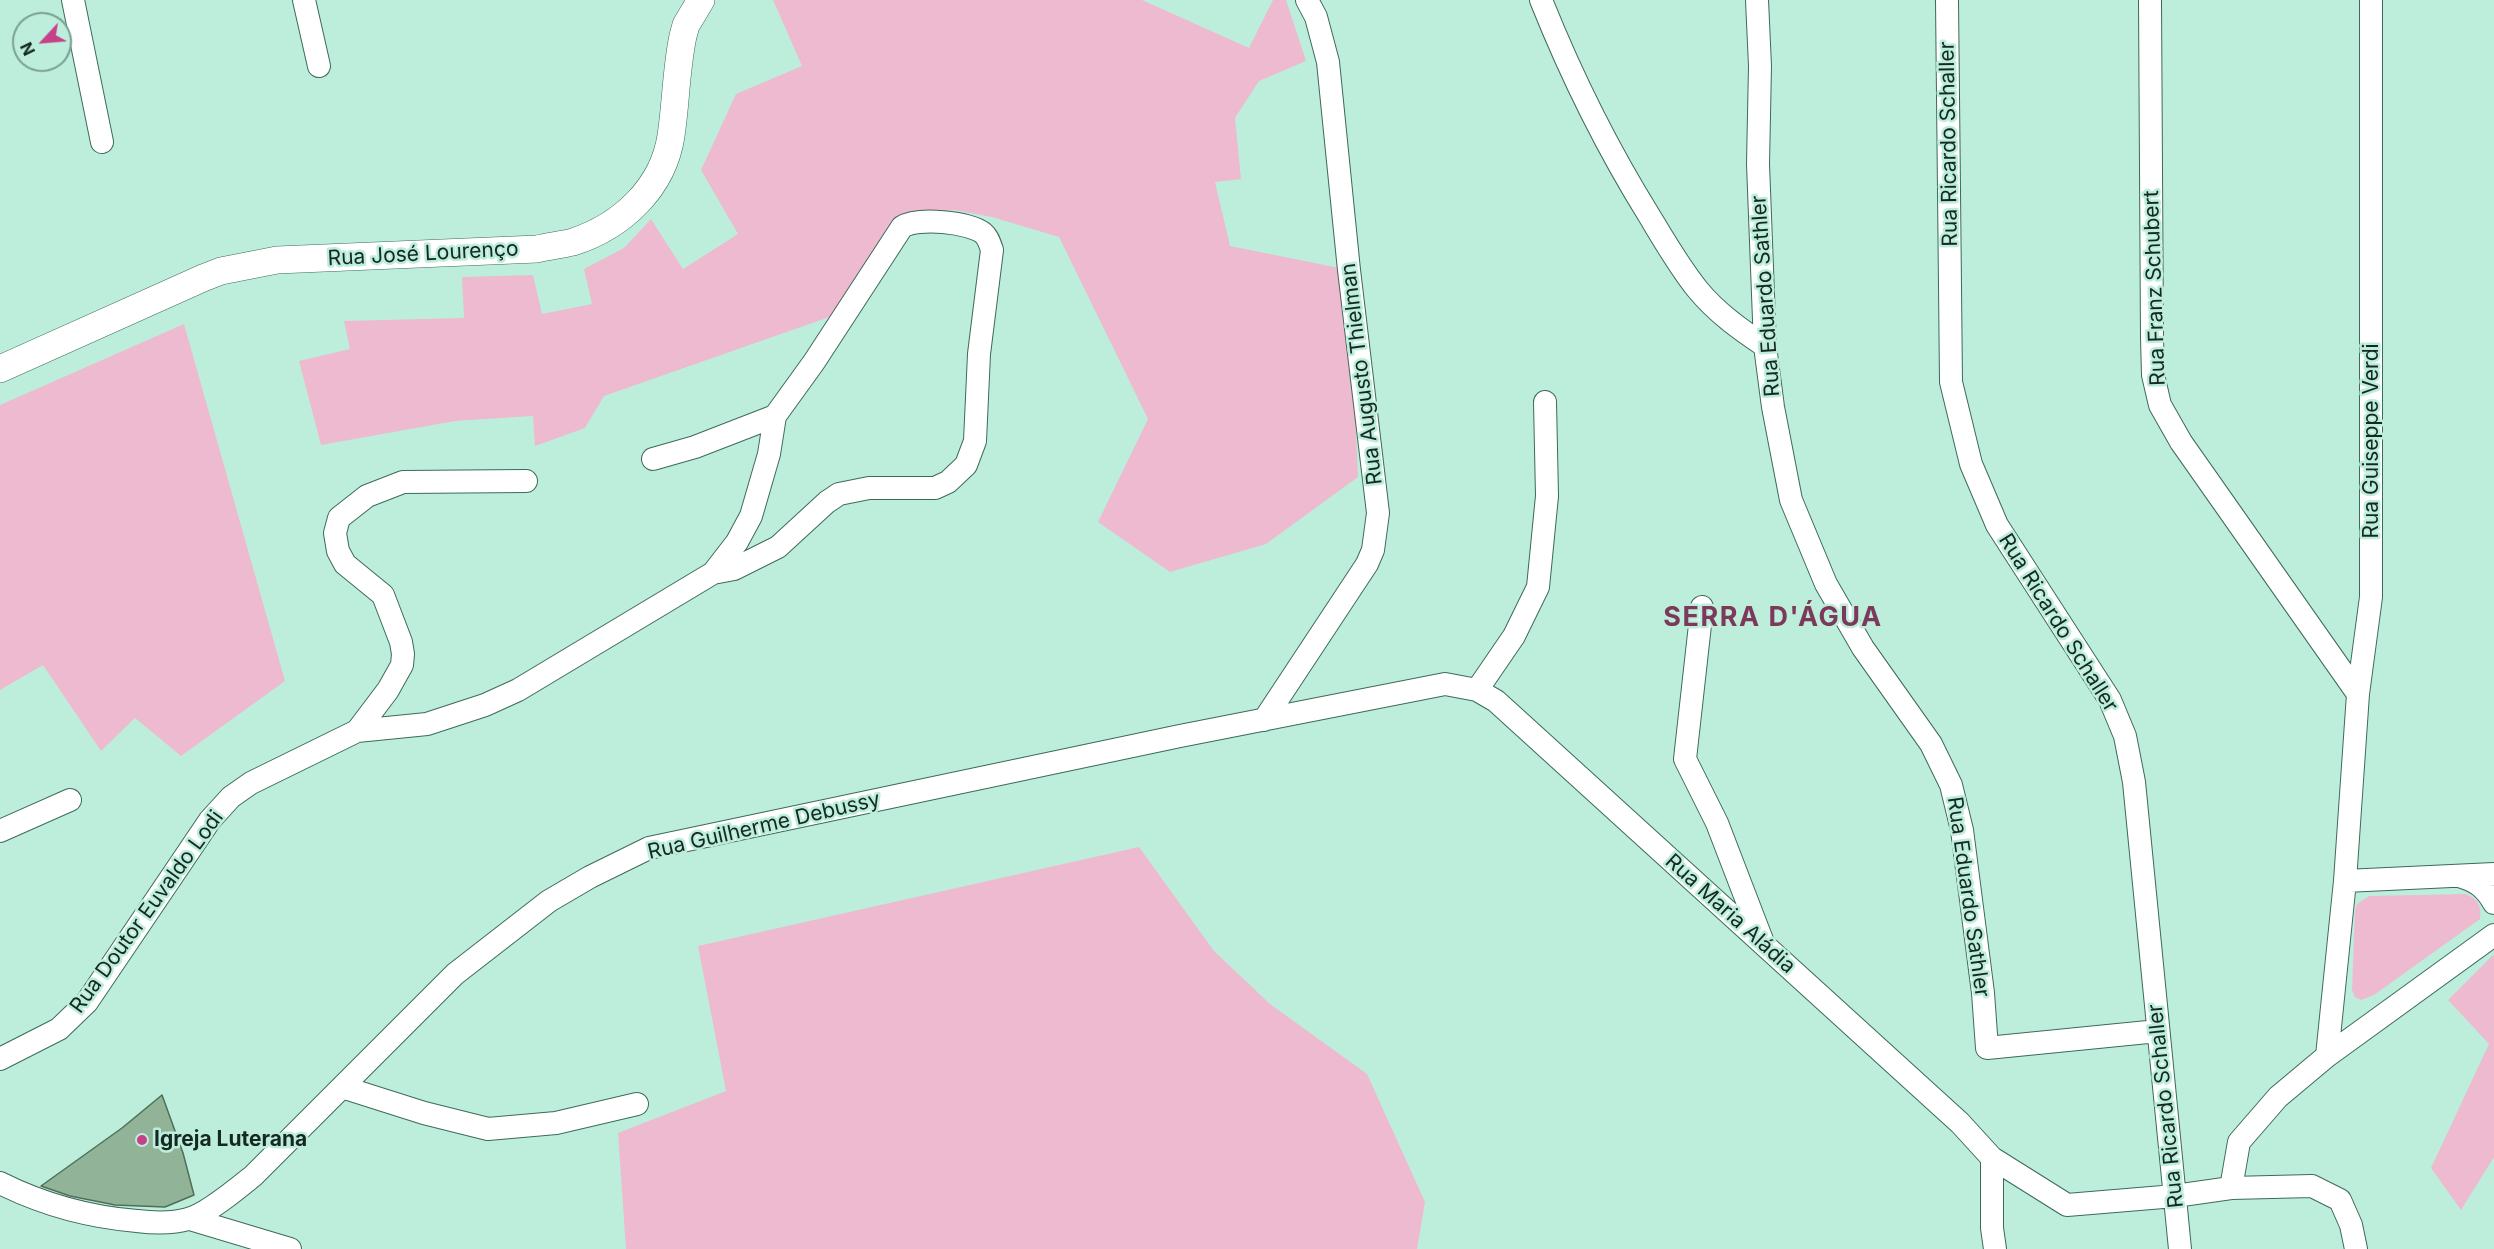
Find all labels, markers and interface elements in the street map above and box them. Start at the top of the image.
north arrow [12,12,72,72]
text: N [16,39,39,59]
street label: Rua Ricardo Schaller [1935,41,1963,247]
street label: Rua Franz Schubert [2139,190,2171,386]
street label: Rua Eduardo Sathler [1746,194,1786,398]
street label: Rua José Lourenço [327,236,519,272]
street label: Rua Augusto Thielman [1336,262,1388,486]
street label: Rua Guiseppe Verdi [2359,343,2385,539]
street label: Rua Ricardo Schaller [1993,529,2123,717]
district label: SERRA D'ÁGUA [1663,602,1883,634]
street label: Rua Guilherme Debussy [645,787,883,865]
street label: Rua Eduardo Sathler [1941,795,1995,999]
street label: Rua Doutor Euvaldo Lodi [65,806,229,1018]
street label: Rua Maria Aládia [1660,849,1800,979]
street label: Rua Ricardo Schaller [2143,1003,2189,1209]
place label: Igreja Luterana [154,1127,307,1153]
marker: Igreja Luterana [135,1133,149,1147]

